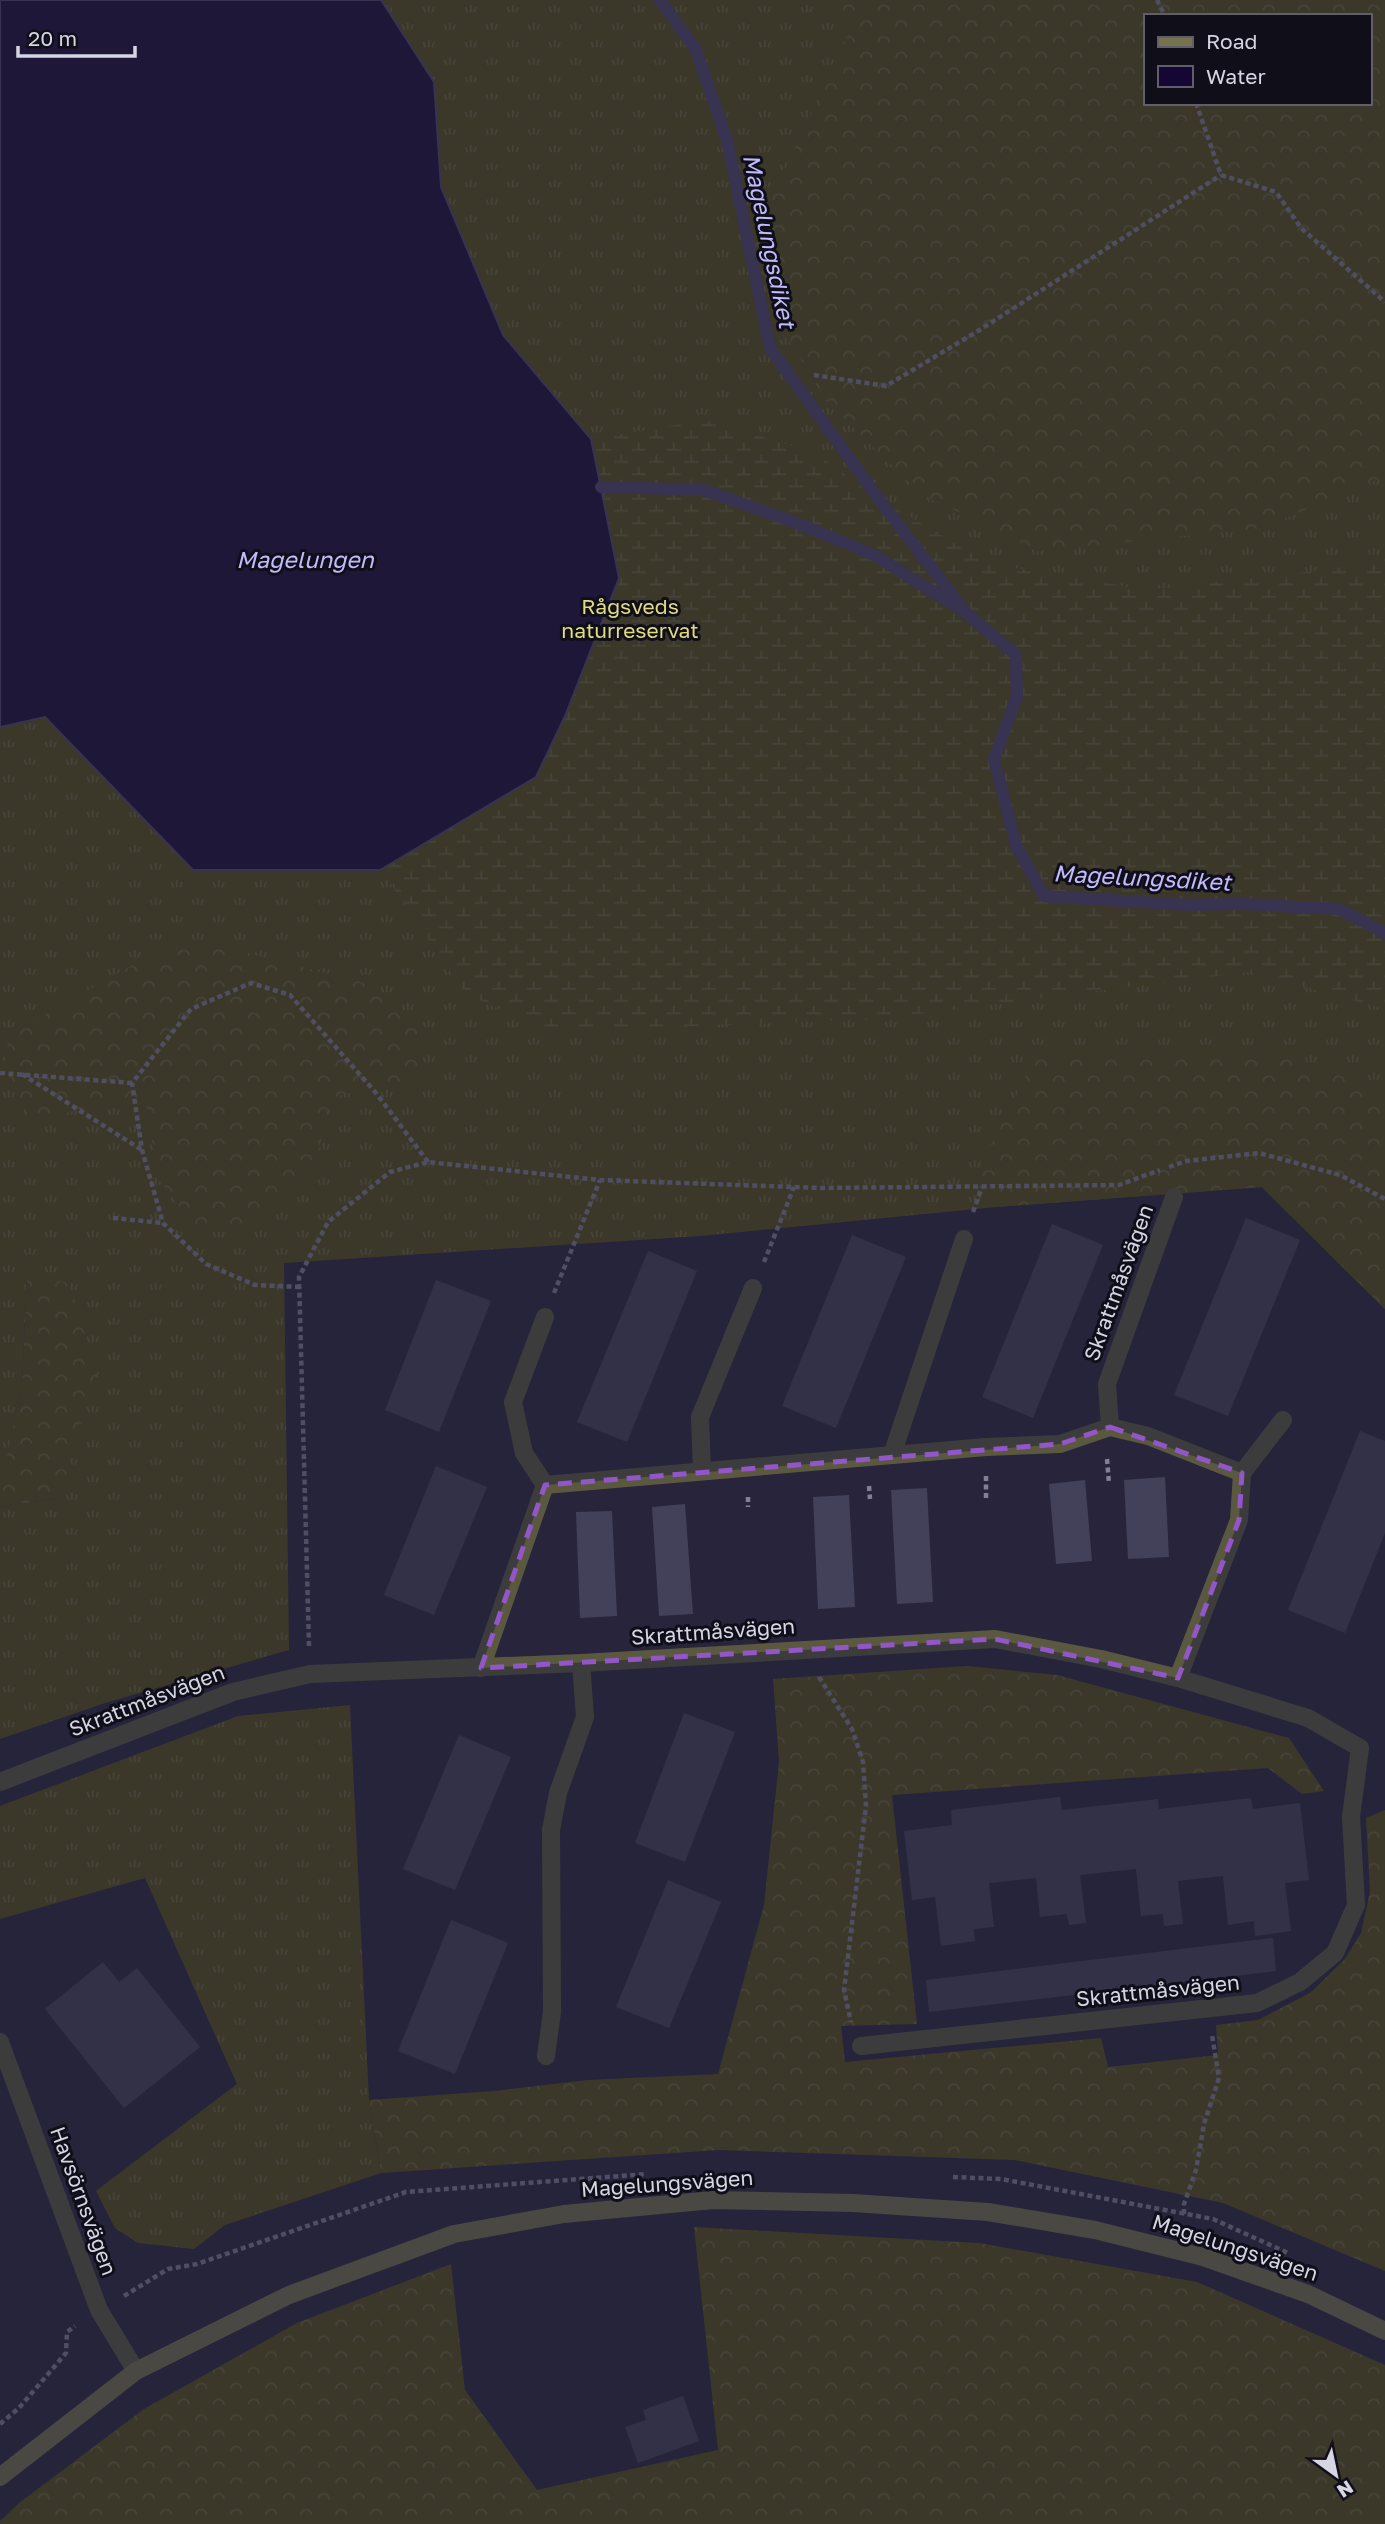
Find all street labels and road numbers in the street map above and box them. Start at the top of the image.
street label: Skrattmåsvägen [1078,1201,1158,1364]
street label: Skrattmåsvägen [630,1612,796,1650]
street label: Skrattmåsvägen [65,1658,228,1742]
street label: Skrattmåsvägen [1075,1968,1241,2012]
street label: Havsörnsvägen [45,2123,123,2279]
street label: Magelungsvägen [580,2164,754,2202]
street label: Magelungsvägen [1149,2208,1321,2286]

